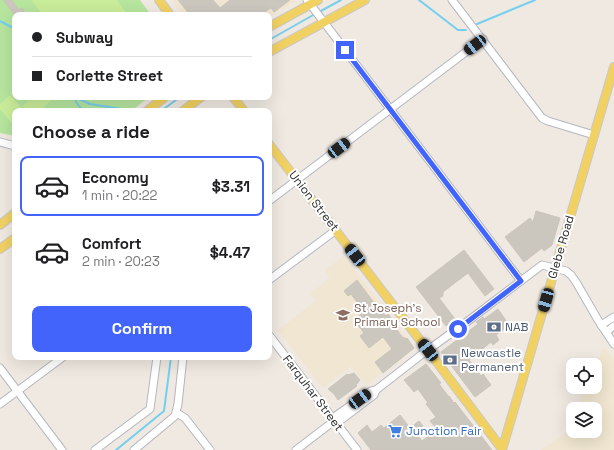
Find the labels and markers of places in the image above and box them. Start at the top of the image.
place label: St Joseph's Primary School [354,300,441,330]
school or university icon: St Joseph's Primary School [335,307,351,323]
bank icon: NAB [486,319,502,335]
place label: NAB [505,319,529,335]
place label: Newcastle Permanent [461,345,524,375]
bank icon: Newcastle Permanent [442,352,458,368]
supermarket icon: Junction Fair [387,423,403,439]
place label: Junction Fair [406,423,482,439]

